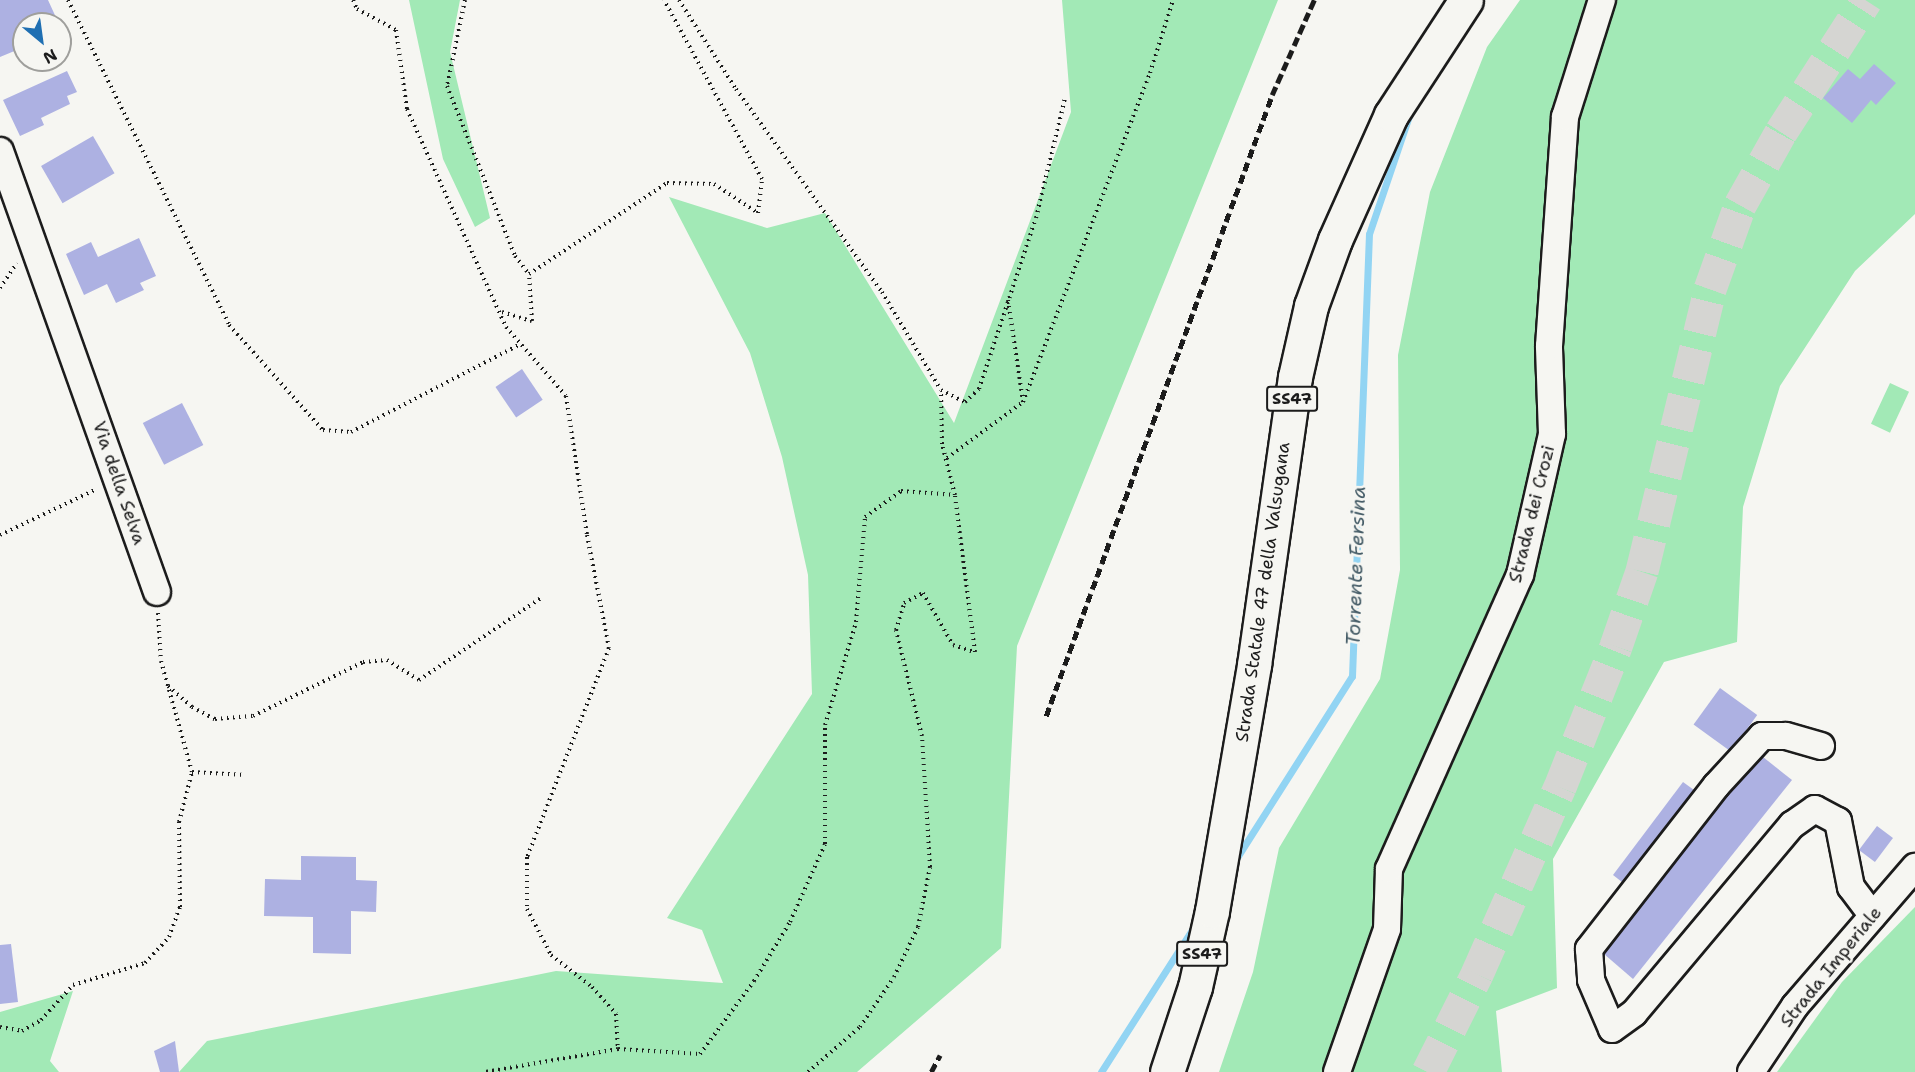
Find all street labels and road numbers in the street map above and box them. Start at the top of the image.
road number: SS47 [1265,386,1319,412]
street label: Via della Selva [88,419,150,547]
street label: Strada Statale 47 della Valsugana [1231,440,1295,744]
street label: Strada dei Crozi [1504,443,1560,585]
street label: Strada Imperiale [1776,902,1886,1032]
road number: SS47 [1175,941,1229,967]

